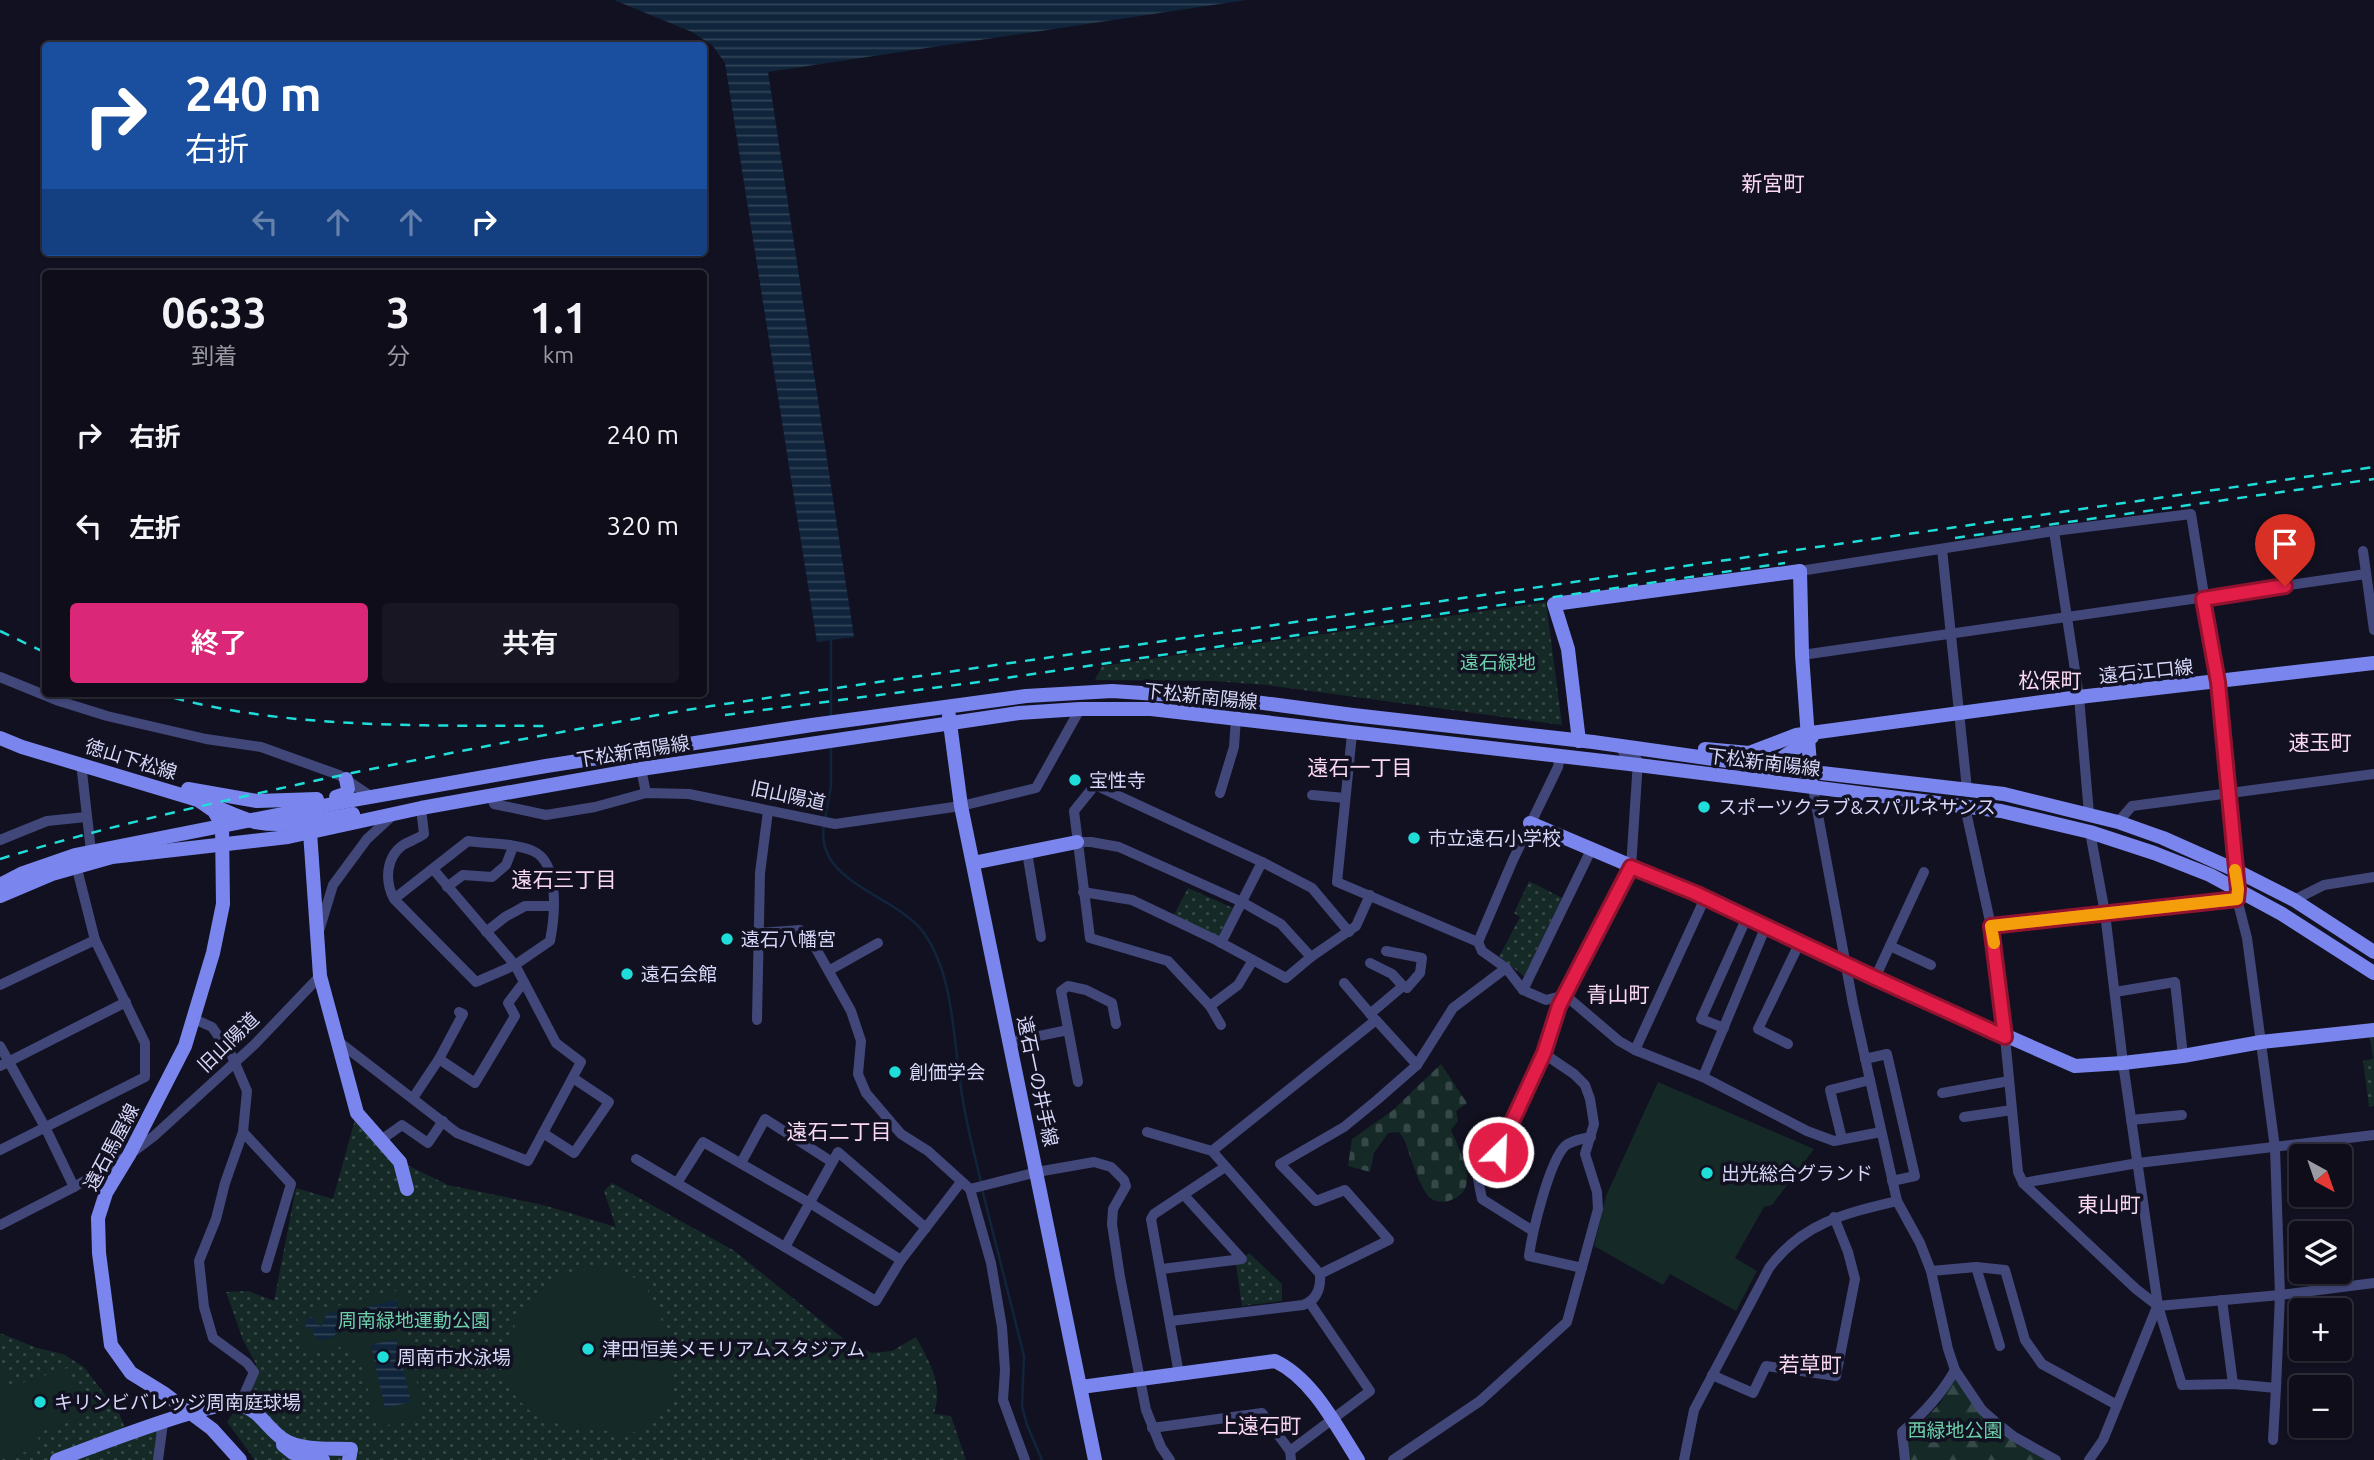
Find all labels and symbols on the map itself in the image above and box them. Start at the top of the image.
district label: 新宮町 [1742,171,1805,195]
pin [2255,514,2315,586]
park label: 遠石緑地 [1460,651,1536,673]
street label: 遠石江口線 [2098,655,2194,687]
district label: 松保町 [2019,668,2082,692]
street label: 下松新南陽線 [1143,679,1259,713]
district label: 速玉町 [2289,730,2352,754]
street label: 下松新南陽線 [575,731,691,771]
street label: 徳山下松線 [82,735,180,783]
street label: 下松新南陽線 [1706,744,1822,780]
district label: 遠石一丁目 [1308,755,1413,779]
place label: 宝性寺 [1089,769,1146,791]
marker: 宝性寺 [1067,772,1083,788]
street label: 旧山陽道 [749,776,827,814]
place label: スポーツクラブ&スパルネサンス [1718,796,1996,818]
marker: スポーツクラブ&スパルネサンス [1696,799,1712,815]
place label: 市立遠石小学校 [1428,827,1561,849]
marker: 市立遠石小学校 [1406,830,1422,846]
district label: 遠石三丁目 [512,867,617,891]
place label: 遠石八幡宮 [741,928,836,950]
marker: 遠石八幡宮 [719,931,735,947]
place label: 遠石会館 [641,963,717,985]
marker: 遠石会館 [619,966,635,982]
district label: 青山町 [1587,982,1650,1006]
street label: 旧山陽道 [193,1008,263,1076]
street label: 遠石一の井手線 [1013,1014,1063,1148]
place label: 創価学会 [909,1061,985,1083]
marker: 創価学会 [887,1064,903,1080]
street label: 遠石馬屋線 [79,1100,143,1194]
position arrow [1461,1115,1535,1189]
district label: 遠石二丁目 [787,1119,892,1143]
north arrow [2289,1144,2352,1208]
place label: 出光総合グランド [1721,1162,1873,1184]
marker: 出光総合グランド [1699,1165,1715,1181]
district label: 東山町 [2078,1192,2141,1216]
park label: 周南緑地運動公園 [338,1309,490,1331]
place label: 津田恒美メモリアムスタジアム [602,1338,865,1360]
marker: 津田恒美メモリアムスタジアム [580,1341,596,1357]
place label: 周南市水泳場 [397,1346,511,1368]
marker: 周南市水泳場 [375,1349,391,1365]
district label: 若草町 [1779,1352,1842,1376]
place label: キリンビバレッジ周南庭球場 [54,1391,301,1413]
marker: キリンビバレッジ周南庭球場 [32,1394,48,1410]
district label: 上遠石町 [1217,1413,1301,1437]
park label: 西緑地公園 [1907,1419,2003,1441]

